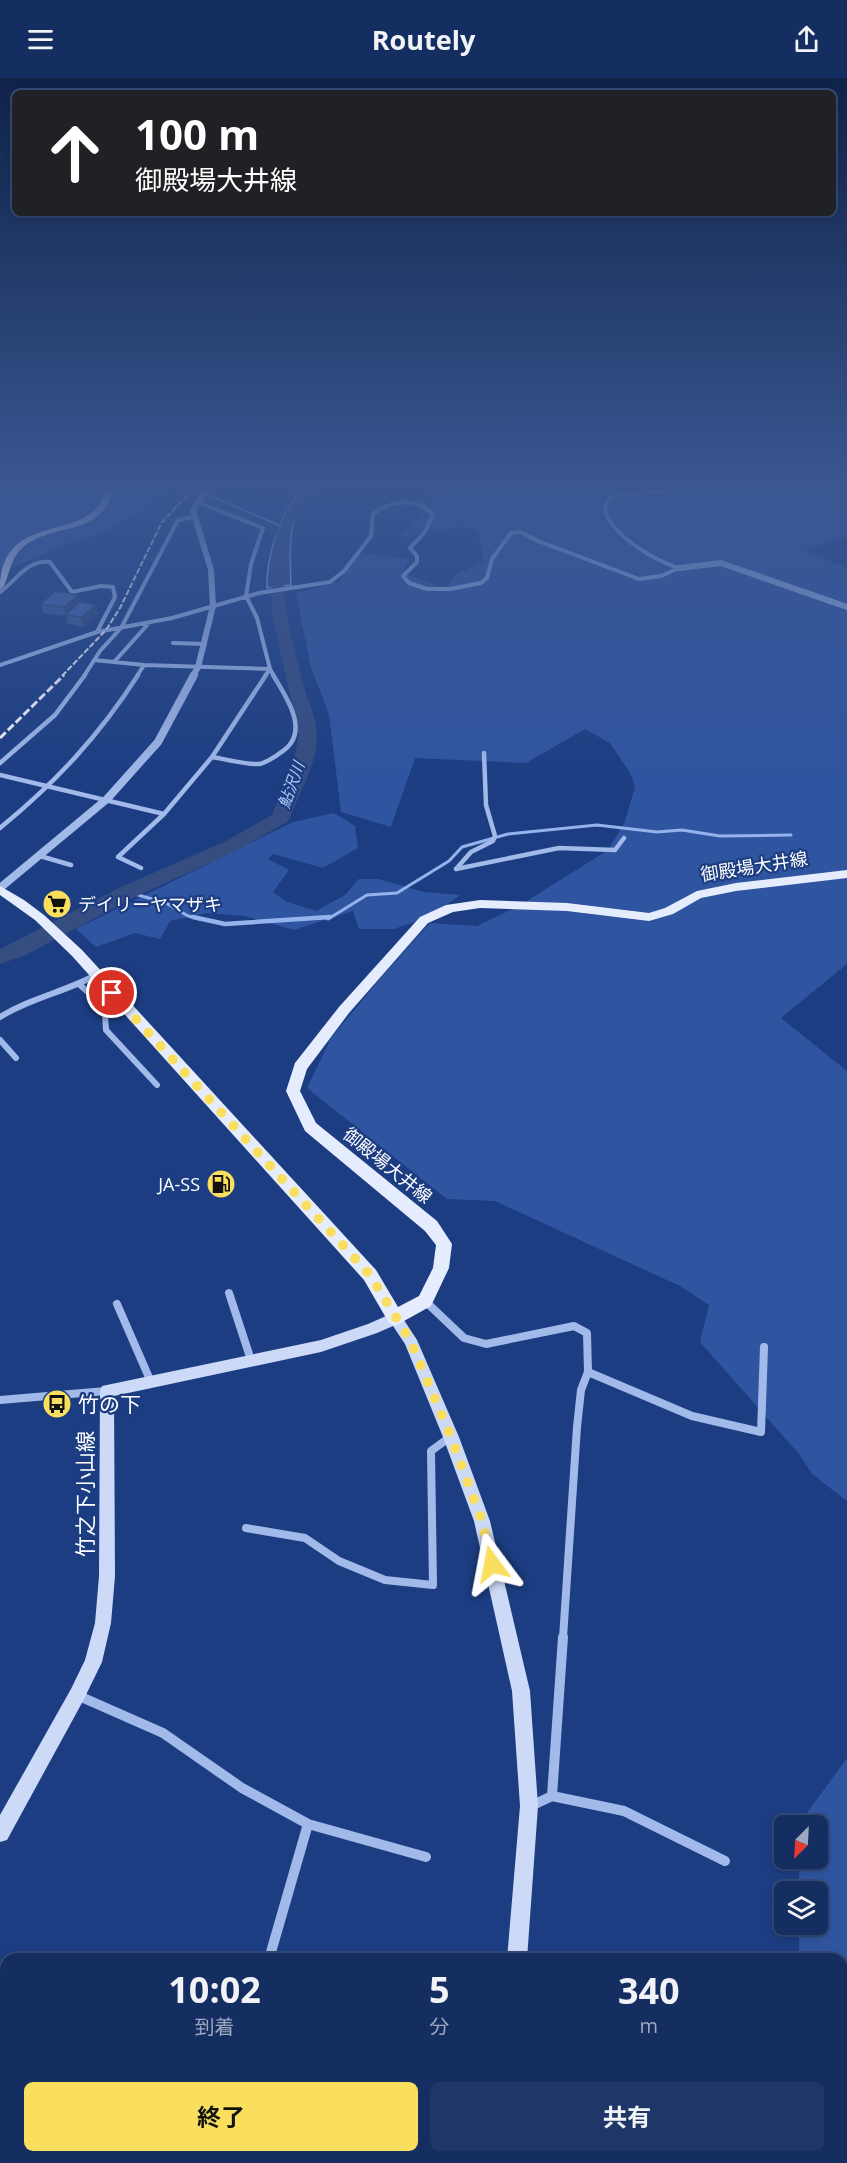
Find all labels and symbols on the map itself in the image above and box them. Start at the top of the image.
water label: 鮎沢川 [272,757,310,811]
street label: 御殿場大井線 [699,846,809,886]
supermarket icon: デイリーヤマザキ [41,888,73,920]
place label: デイリーヤマザキ [78,892,222,916]
pin [86,967,137,1018]
street label: 御殿場大井線 [338,1122,438,1208]
fuel station icon: JA-SS [205,1168,237,1200]
place label: JA-SS [156,1172,200,1196]
bus stop icon: 竹の下 [41,1388,73,1420]
place label: 竹の下 [78,1390,141,1418]
street label: 竹之下小山線 [71,1431,99,1557]
position arrow [460,1532,524,1596]
north arrow [774,1815,828,1869]

